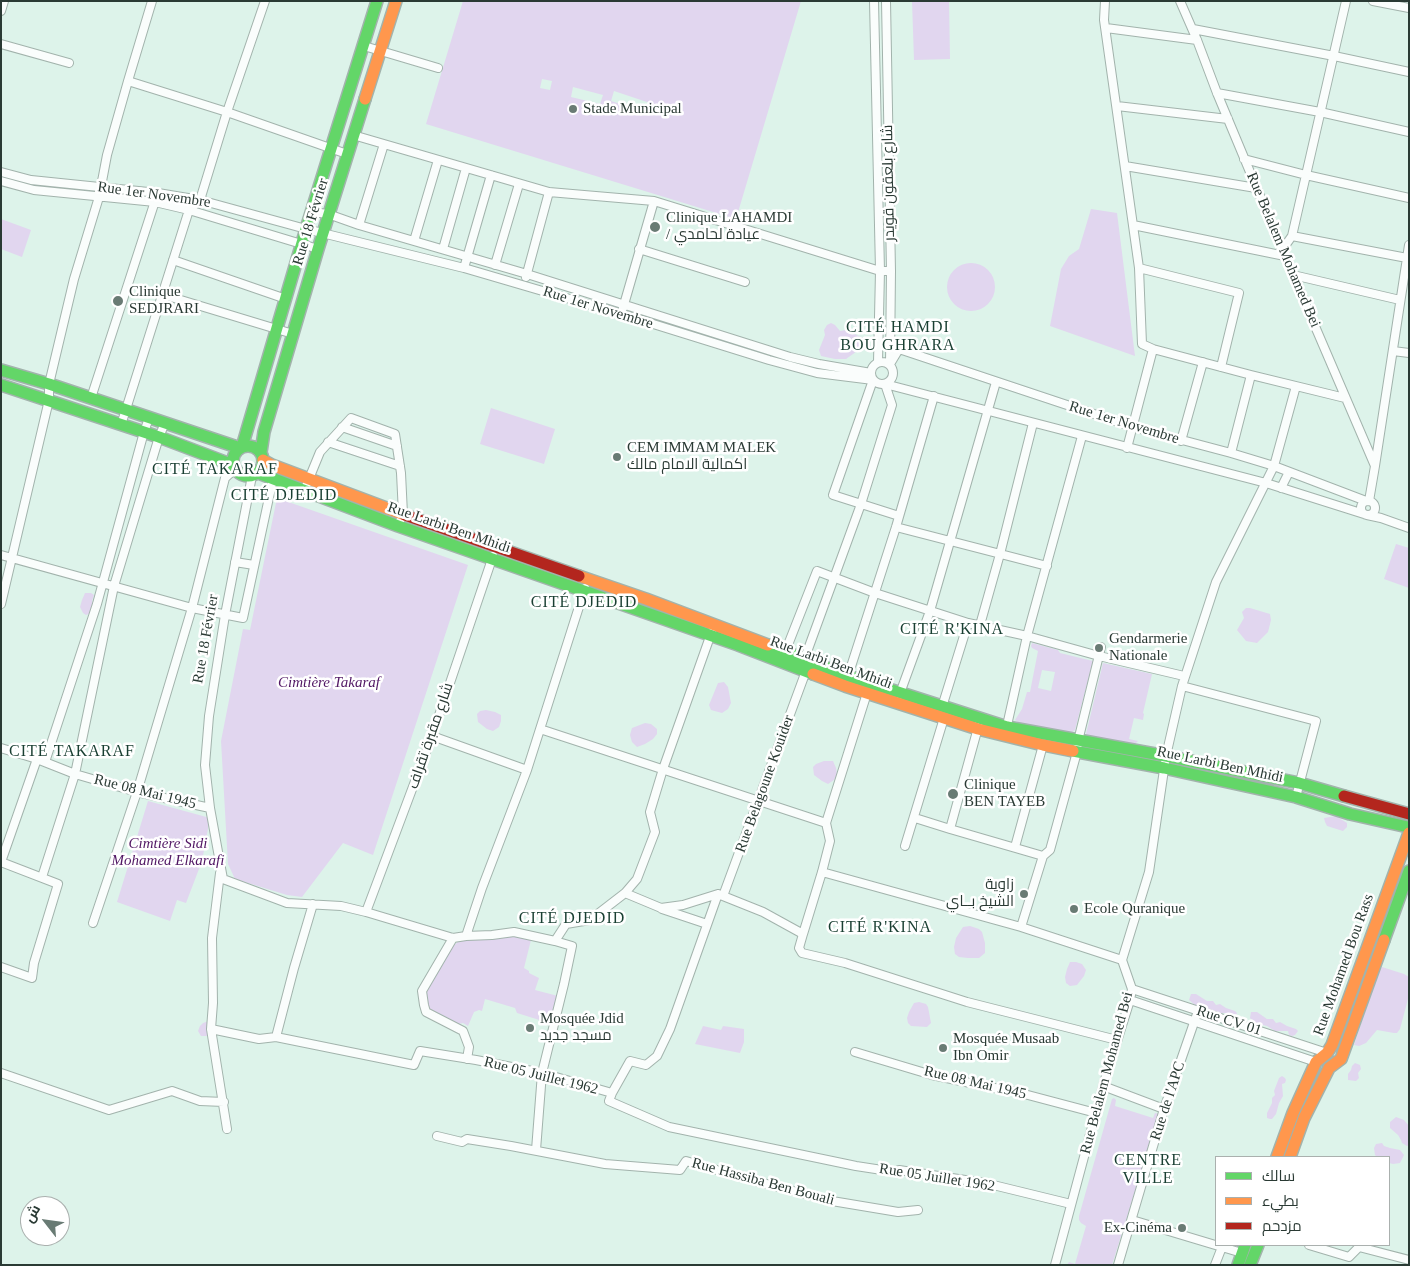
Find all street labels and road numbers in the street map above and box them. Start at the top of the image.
street label: شارع بلعقون قويدر [879,125,899,241]
street label: Rue Belalem Mohamed Bei [1242,170,1324,330]
street label: Rue 18 Février [289,176,333,268]
street label: Rue 1er Novembre [96,178,212,212]
street label: Rue 1er Novembre [541,283,655,333]
street label: Rue 1er Novembre [1067,398,1181,448]
street label: Rue Larbi Ben Mhidi [385,499,513,557]
street label: Rue 18 Février [189,593,223,685]
street label: Rue Larbi Ben Mhidi [767,633,895,693]
street label: شارع مقبرة تقراف [404,681,458,791]
street label: Rue Belagoune Kouider [732,713,798,855]
street label: Rue Larbi Ben Mhidi [1155,743,1285,787]
street label: Rue 08 Mai 1945 [92,771,198,813]
street label: Rue Mohamed Bou Rass [1310,892,1378,1038]
street label: Rue Belalem Mohamed Bei [1077,990,1137,1156]
street label: Rue CV 01 [1194,1002,1264,1040]
street label: Rue 05 Juillet 1962 [482,1053,600,1099]
street label: Rue de l'APC [1147,1059,1189,1143]
street label: Rue 08 Mai 1945 [922,1062,1028,1104]
street label: Rue Hassiba Ben Bouali [690,1154,836,1210]
street label: Rue 05 Juillet 1962 [878,1160,996,1196]

